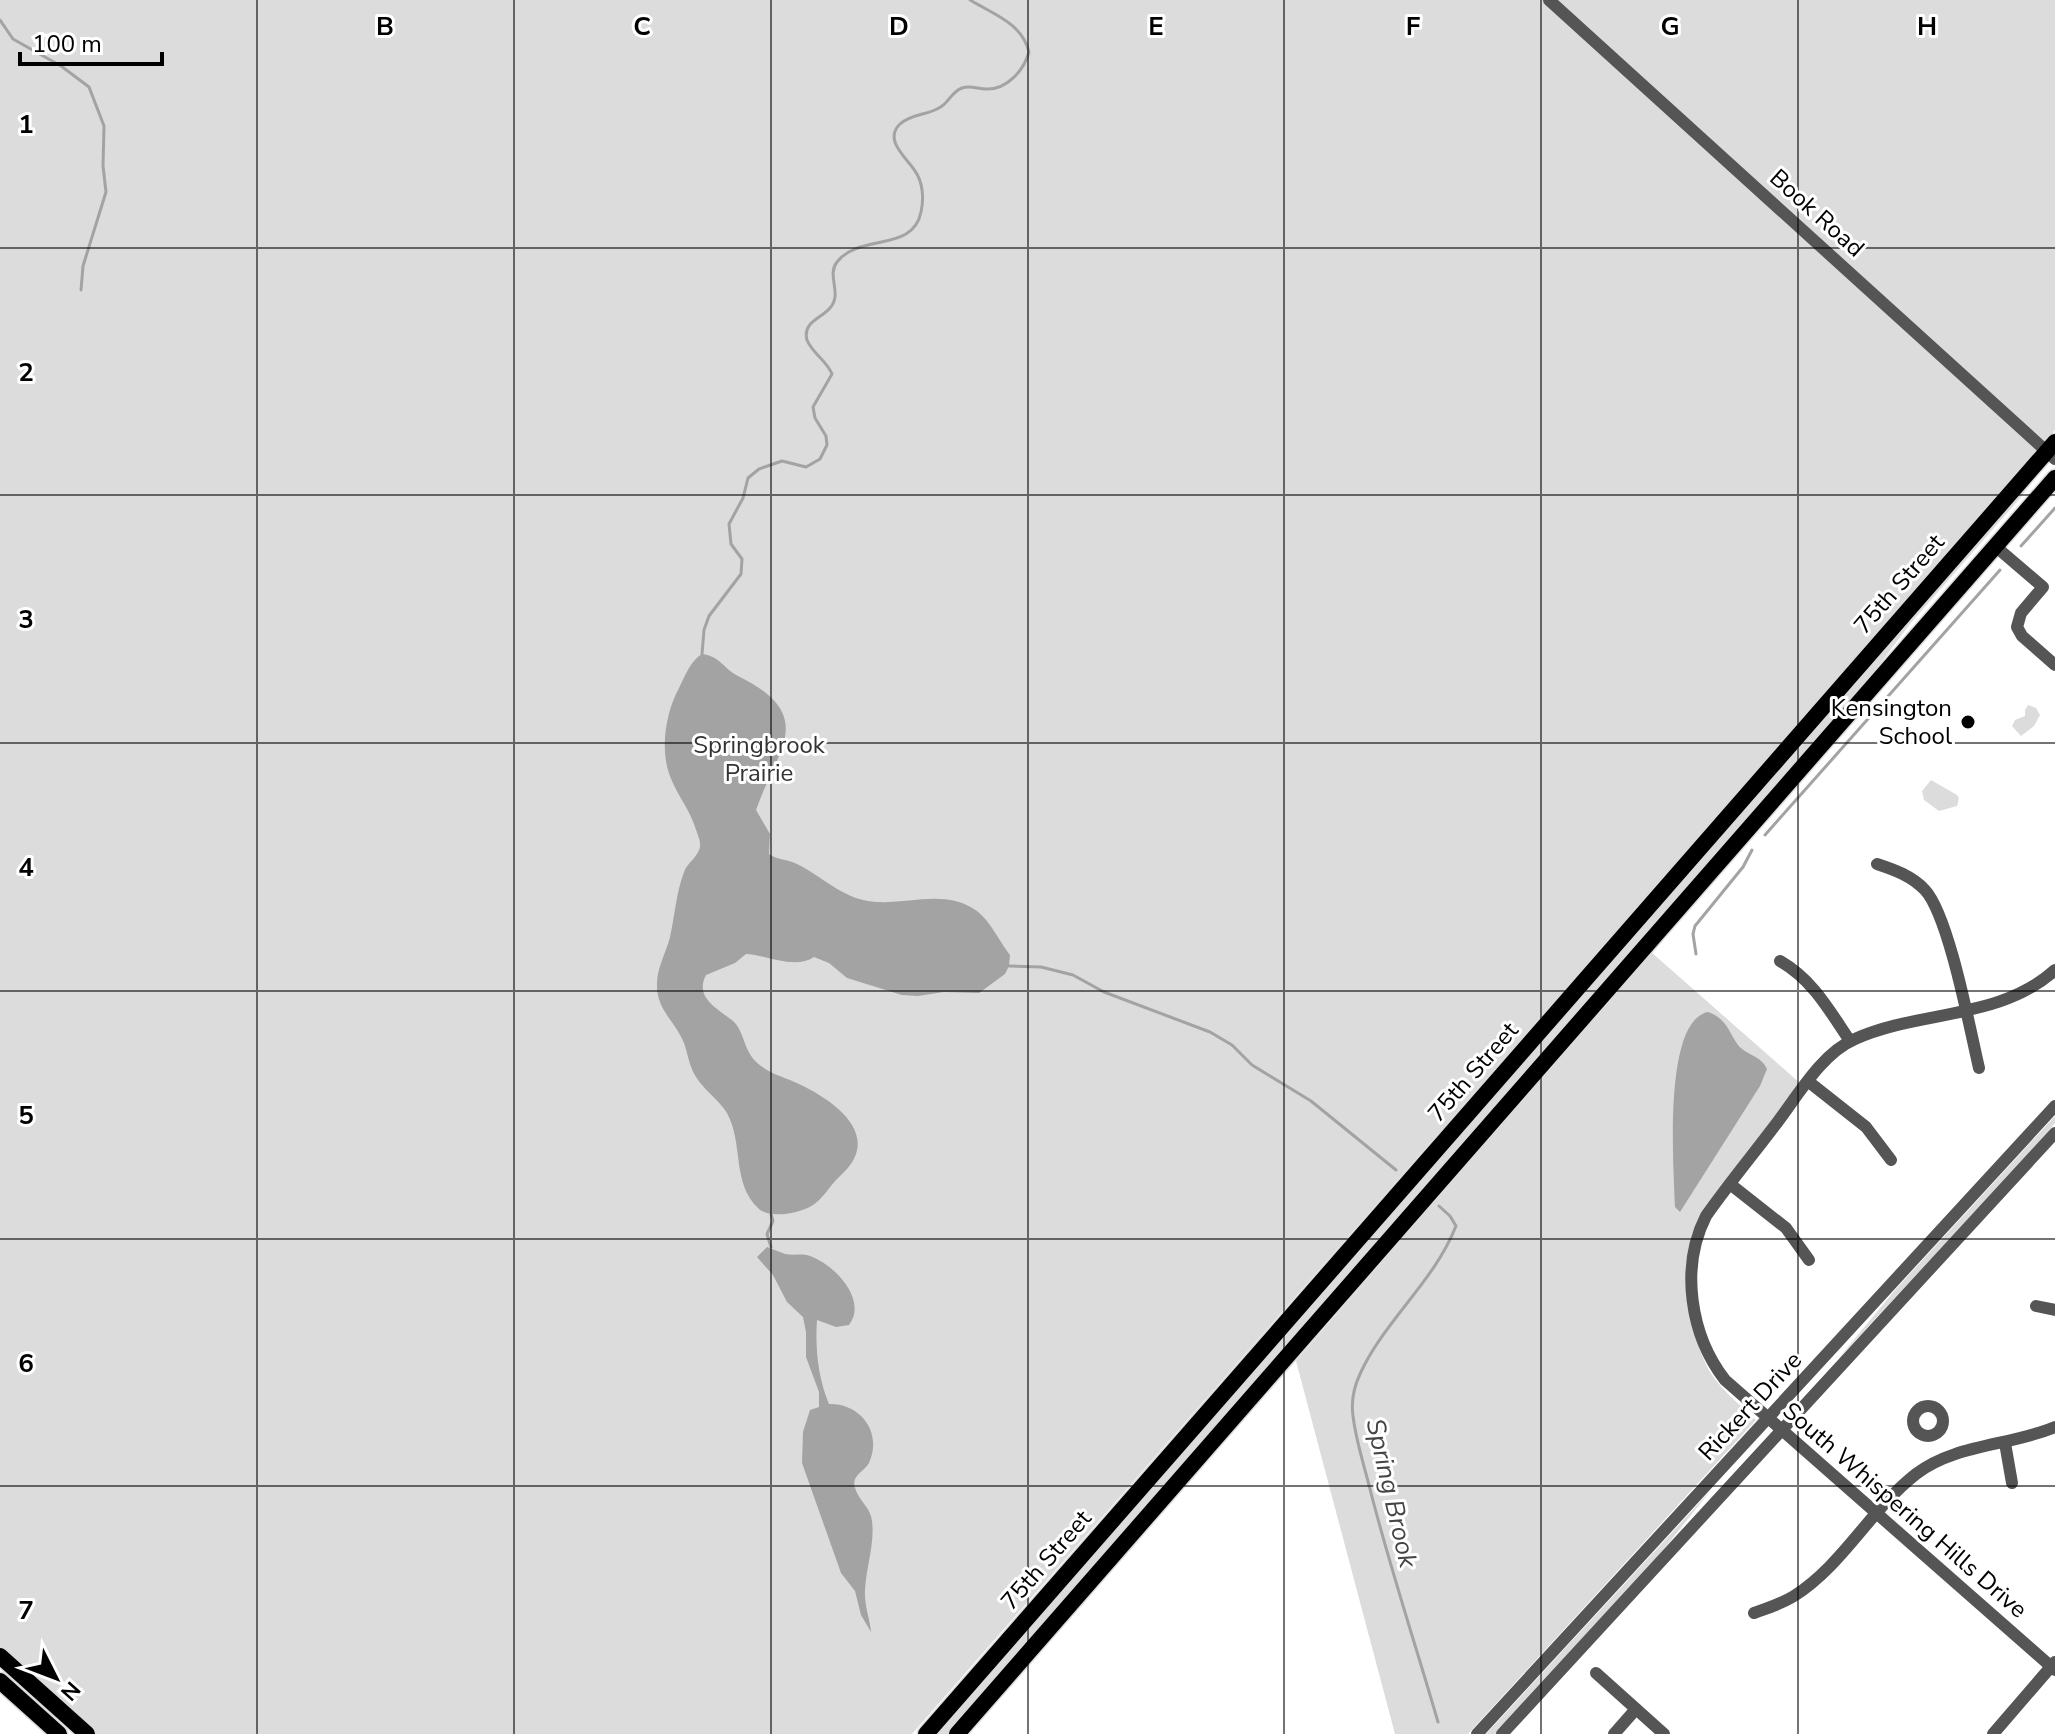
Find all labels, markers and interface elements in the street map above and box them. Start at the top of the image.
text: B [376,9,394,44]
text: C [633,9,651,44]
text: D [889,9,909,44]
text: E [1148,9,1164,44]
text: F [1406,9,1420,44]
text: G [1660,9,1680,44]
text: H [1917,9,1937,44]
scale bar [20,16,162,66]
text: 100 m [32,28,102,60]
text: 1 [18,107,34,142]
street label: Book Road [1763,162,1871,264]
text: 2 [18,355,34,390]
street label: 75th Street [1847,527,1952,641]
text: 3 [18,602,34,637]
place label: Kensington School [1831,692,1952,752]
marker: Kensington School [1959,713,1977,731]
park label: Springbrook Prairie [693,729,826,789]
text: 4 [18,850,34,885]
street label: 75th Street [1421,1015,1526,1129]
text: 5 [18,1098,34,1133]
street label: Rickert Drive [1691,1345,1809,1467]
text: 6 [18,1346,34,1381]
street label: South Whispering Hills Drive [1776,1395,2034,1625]
water label: Spring Brook [1357,1415,1426,1572]
street label: 75th Street [994,1503,1099,1617]
text: 7 [18,1593,34,1628]
north arrow [16,1638,96,1718]
text: N [53,1675,87,1707]

